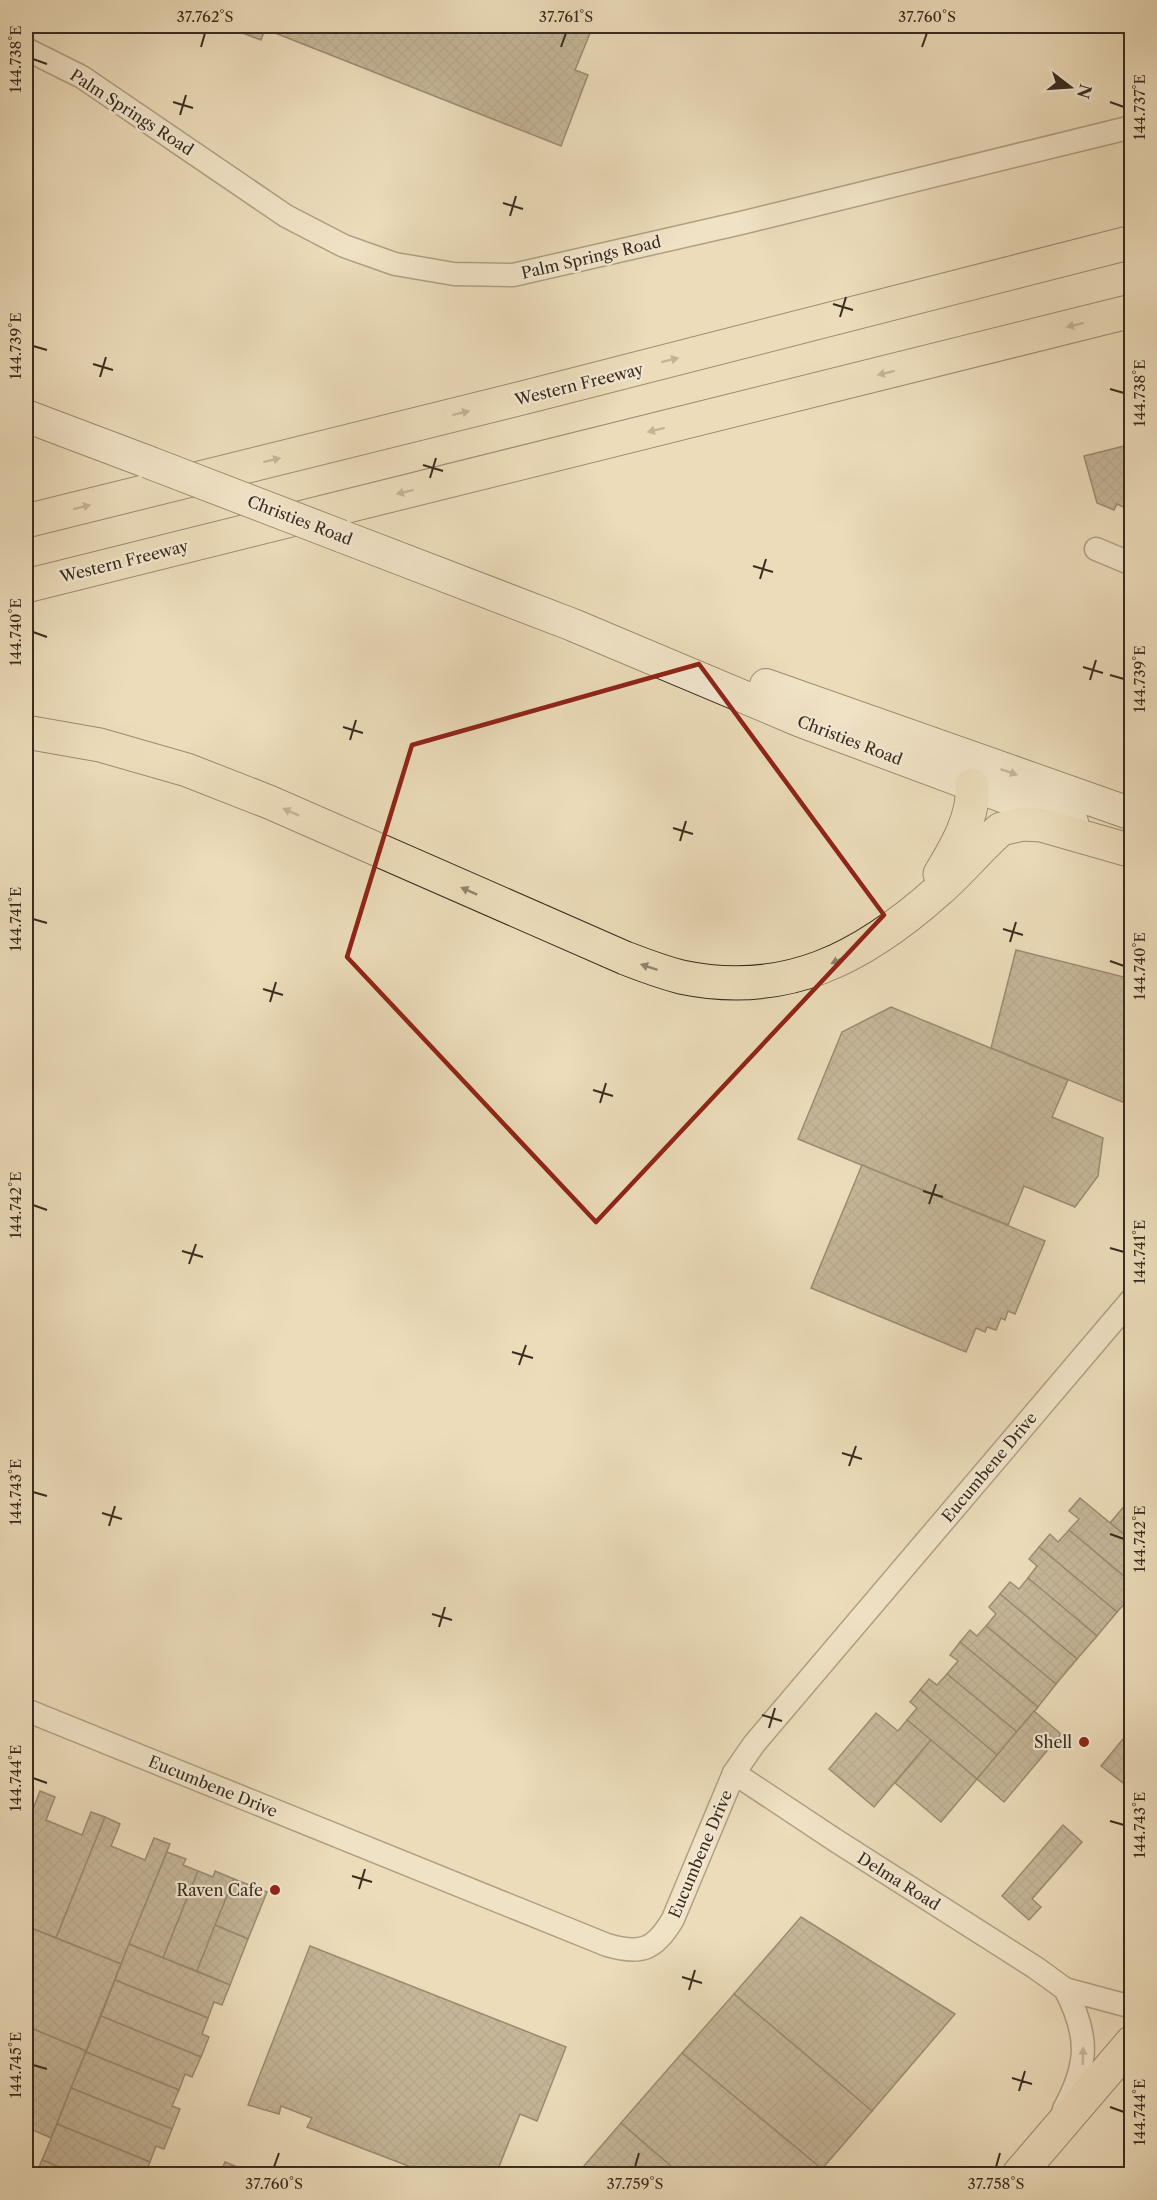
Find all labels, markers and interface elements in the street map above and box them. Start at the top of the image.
text: 37.762°S [176,7,234,26]
text: 37.761°S [539,7,593,26]
text: 37.760°S [898,7,956,26]
text: 144.738°E [6,25,25,93]
north arrow [1040,57,1100,117]
street label: Palm Springs Road [67,65,198,159]
text: 144.737°E [1130,74,1149,140]
text: N [1073,82,1096,101]
street label: Palm Springs Road [519,231,663,283]
text: 144.739°E [6,312,25,380]
one-way arrow [1066,321,1084,331]
one-way arrow [661,355,679,365]
street label: Western Freeway [512,358,646,410]
text: 144.738°E [1130,359,1149,427]
one-way arrow [876,368,895,378]
one-way arrow [452,408,470,418]
one-way arrow [646,425,665,435]
one-way arrow [262,455,281,465]
one-way arrow [396,487,414,497]
street label: Christies Road [245,491,356,549]
one-way arrow [73,502,91,512]
street label: Western Freeway [57,535,191,587]
text: 144.740°E [6,598,25,666]
text: 144.739°E [1130,645,1149,713]
street label: Christies Road [795,711,906,769]
one-way arrow [1000,768,1018,777]
one-way arrow [282,807,300,816]
one-way arrow [460,886,478,896]
text: 144.741°E [6,887,25,951]
text: 144.740°E [1130,932,1149,1000]
one-way arrow [830,956,847,965]
one-way arrow [640,962,658,971]
text: 144.742°E [6,1172,25,1238]
text: 144.741°E [1130,1220,1149,1284]
street label: Eucumbene Drive [937,1408,1041,1526]
text: 144.743°E [6,1459,25,1525]
text: 144.742°E [1130,1506,1149,1572]
place label: Shell [1034,1732,1072,1752]
marker: Shell [1077,1735,1091,1749]
text: 144.744°E [6,1745,25,1811]
street label: Eucumbene Drive [146,1751,281,1821]
street label: Eucumbene Drive [664,1787,736,1921]
text: 144.743°E [1130,1792,1149,1858]
street label: Delma Road [854,1848,944,1914]
place label: Raven Cafe [177,1880,263,1900]
marker: Raven Cafe [268,1883,282,1897]
text: 144.745°E [6,2032,25,2098]
one-way arrow [1078,2047,1087,2066]
text: 144.744°E [1130,2079,1149,2145]
text: 37.760°S [245,2174,303,2193]
text: 37.759°S [607,2174,663,2193]
text: 37.758°S [968,2174,1024,2193]

